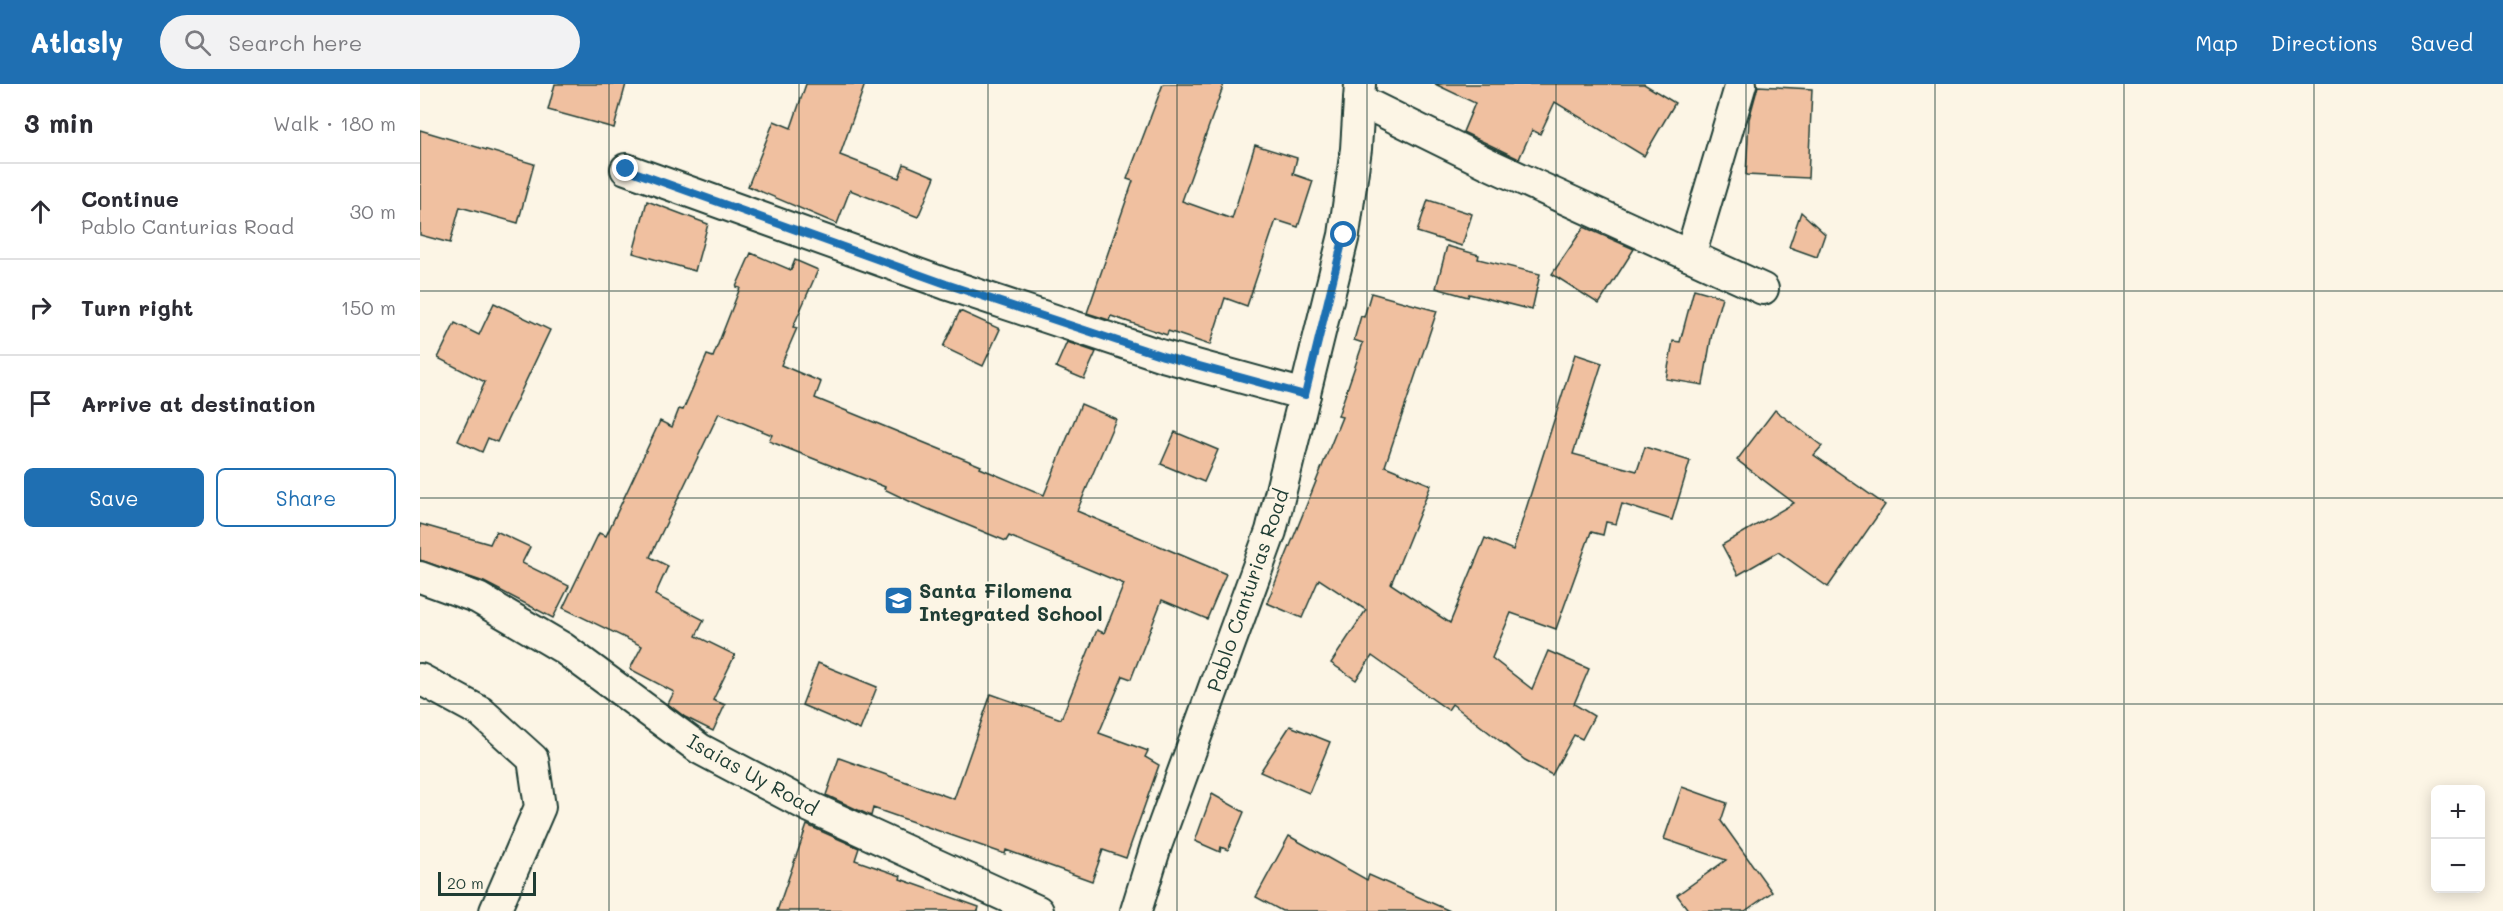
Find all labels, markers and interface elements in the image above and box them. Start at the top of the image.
search box [160,15,580,69]
text: Atlasly [30,24,124,60]
icon: search [181,26,214,59]
text: Search here [229,28,362,57]
text: Map [2195,29,2238,56]
text: Directions [2271,29,2378,56]
text: Saved [2411,29,2473,56]
text: 3 min [24,106,93,140]
text: Walk · 180 m [273,110,396,136]
route end [612,155,638,181]
text: Continue [81,184,179,213]
icon: ahead [24,195,57,228]
text: 30 m [350,198,396,224]
text: Pablo Canturias Road [81,213,294,239]
route start [1330,221,1356,247]
icon: right [24,291,57,324]
text: Turn right [81,293,193,322]
text: 150 m [341,294,396,320]
icon: arrive [24,387,57,420]
text: Arrive at destination [81,389,316,418]
button: Save [24,468,204,527]
button: Share [216,468,396,527]
street label: Pablo Canturias Road [1200,485,1294,695]
place label: Santa Filomena Integrated School [919,577,1103,626]
school or university icon: Santa Filomena Integrated School [882,585,914,617]
street label: Isaias Uy Road [683,727,823,821]
map controls [2431,785,2485,893]
button: + [2431,785,2485,839]
button: − [2431,839,2485,893]
scale bar [438,869,536,896]
text: 20 m [447,872,484,893]

